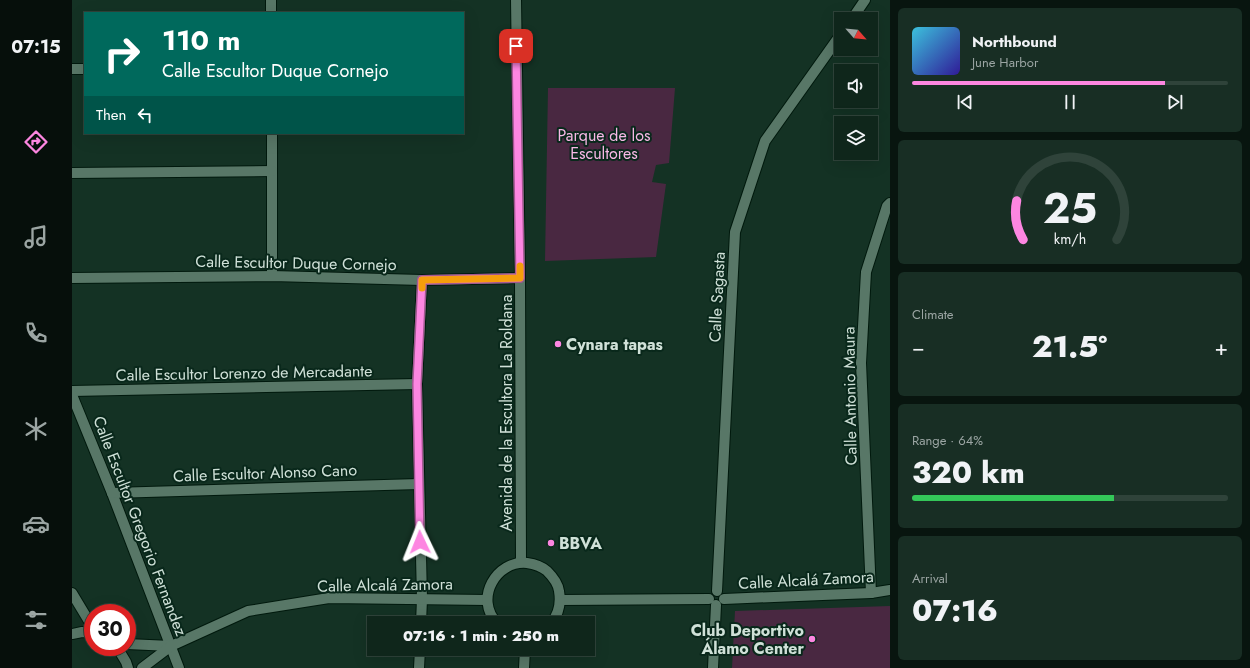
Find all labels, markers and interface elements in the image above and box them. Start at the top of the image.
north arrow [834,12,878,56]
map controls [834,12,878,160]
text: 110 m [162,20,240,61]
icon: right [96,28,148,80]
pin [499,29,533,63]
text: Northbound [972,31,1057,53]
text: 07:15 [11,34,61,60]
icon: arrive [505,35,527,57]
text: June Harbor [972,53,1038,72]
text: Calle Escultor Duque Cornejo [162,58,388,84]
button: sound [834,64,878,108]
icon: previous [954,91,976,113]
icon: pause [1059,91,1081,113]
icon: next [1164,91,1186,113]
text: Then [96,104,126,126]
icon: left [134,104,156,126]
button: layers [834,116,878,160]
park label: Parque de los Escultores [558,124,650,165]
icon: directions [22,128,50,156]
text: 25 [1043,178,1097,239]
icon: music [22,223,50,251]
text: km/h [1054,229,1086,249]
street label: Calle Escultor Duque Cornejo [195,250,397,276]
street label: Calle Sagasta [703,251,731,343]
street label: Avenida de la Escultora La Roldana [495,295,518,531]
text: Climate [912,305,953,324]
icon: phone [22,319,50,347]
text: 21.5° [1032,325,1107,368]
street label: Calle Antonio Maura [837,326,863,466]
text: − [912,331,925,363]
text: + [1214,331,1228,363]
place label: Cynara tapas [566,333,663,356]
marker: Cynara tapas [553,339,563,349]
street label: Calle Escultor Lorenzo de Mercadante [116,359,372,387]
street label: Calle Escultor Gregorio Fernandez [87,413,193,640]
icon: climate [22,415,50,443]
text: Range · 64% [912,431,983,450]
text: 320 km [912,451,1025,494]
street label: Calle Escultor Alonso Cano [173,458,358,488]
icon: car [22,510,50,538]
position arrow [399,521,441,563]
place label: BBVA [559,532,602,555]
marker: BBVA [546,538,556,548]
street label: Calle Alcalá Zamora [738,565,874,595]
text: Arrival [912,569,948,588]
street label: Calle Alcalá Zamora [317,572,453,598]
text: 07:16 [912,589,998,632]
speed limit sign: 30 [84,604,136,656]
icon: filters [22,606,50,634]
place label: Club Deportivo Álamo Center [691,619,804,660]
text: 07:16 · 1 min · 250 m [403,625,559,647]
marker: Club Deportivo Álamo Center [807,634,817,644]

